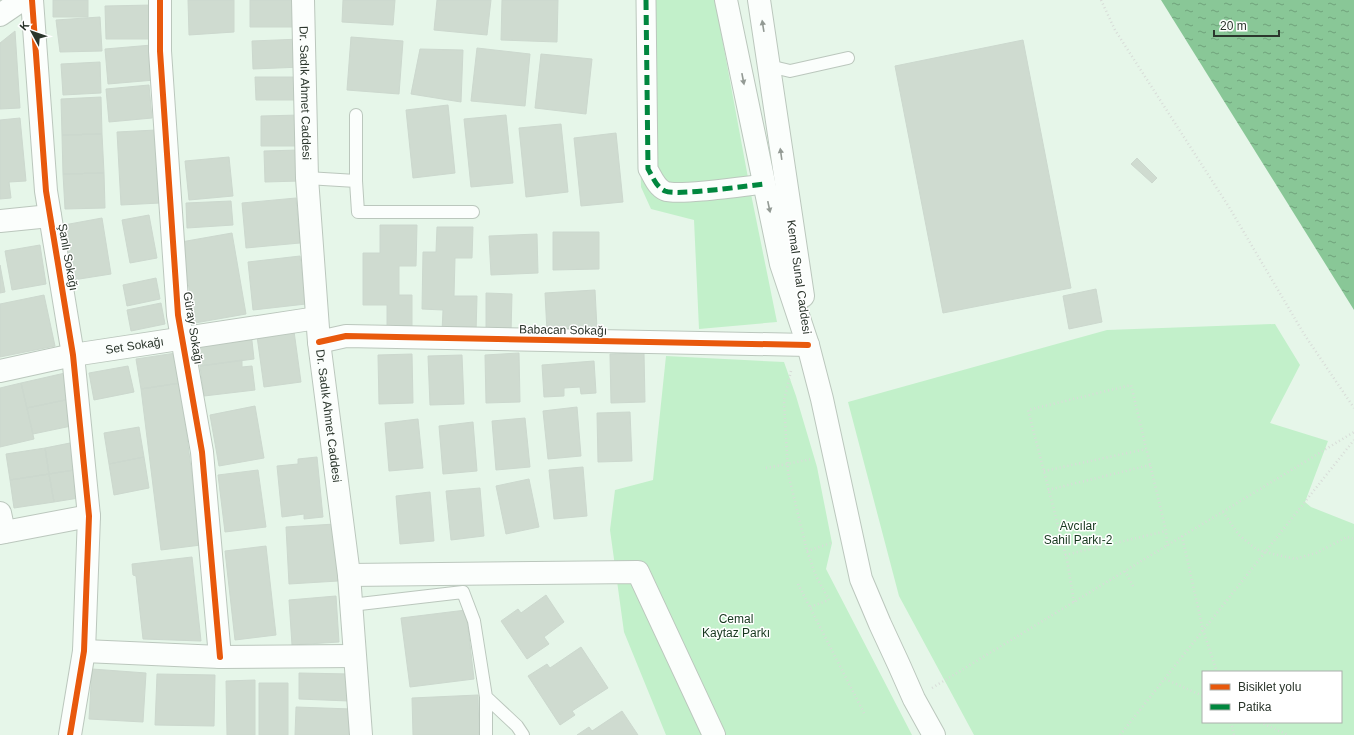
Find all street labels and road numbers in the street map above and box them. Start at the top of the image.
street label: Dr. Sadık Ahmet Caddesi [297,26,314,160]
street label: Kemal Sunal Caddesi [784,219,814,335]
street label: Şanlı Sokağı [55,222,81,292]
street label: Güray Sokağı [180,291,206,365]
street label: Babacan Sokağı [519,322,607,338]
street label: Set Sokağı [104,334,165,357]
street label: Dr. Sadık Ahmet Caddesi [313,348,344,483]

